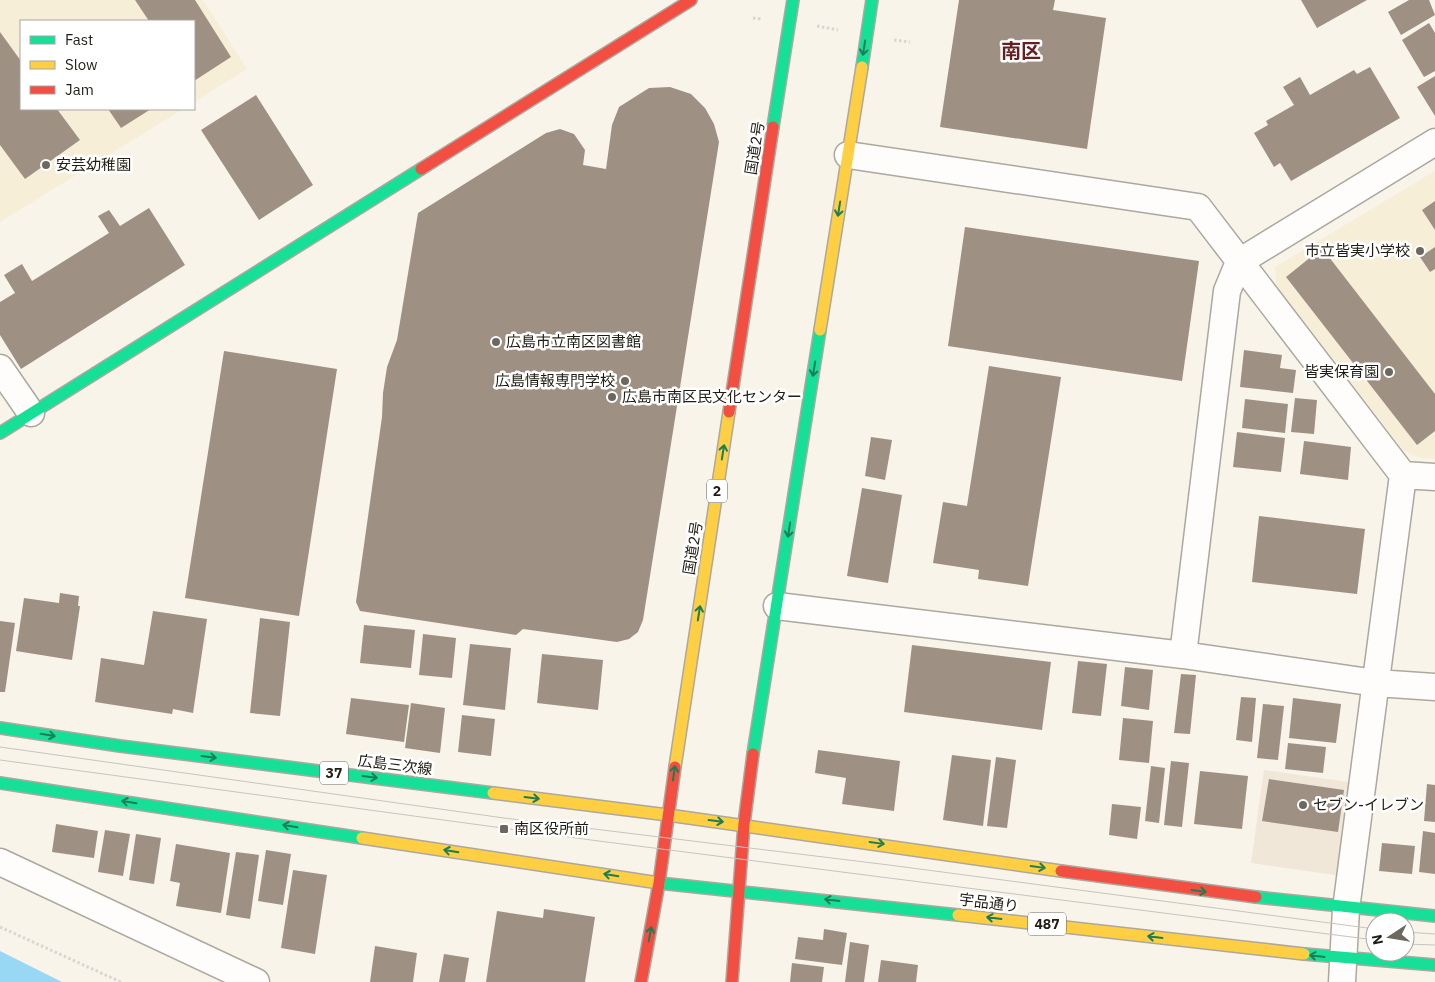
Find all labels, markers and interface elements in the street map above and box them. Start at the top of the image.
legend [20,20,195,110]
text: Fast [65,30,93,49]
district label: 南区 [1001,37,1041,64]
one-way arrow [859,40,869,56]
text: Slow [65,55,98,74]
text: Jam [65,80,94,99]
street label: 国道2号 [741,120,768,176]
place label: 安芸幼稚園 [56,155,131,174]
marker: 安芸幼稚園 [40,159,52,171]
one-way arrow [834,200,844,216]
place label: 市立皆実小学校 [1305,241,1410,260]
marker: 市立皆実小学校 [1414,245,1426,257]
place label: 広島市立南区図書館 [506,332,641,351]
marker: 広島市立南区図書館 [490,336,502,348]
one-way arrow [809,361,819,377]
place label: 皆実保育園 [1304,362,1379,381]
marker: 皆実保育園 [1383,366,1395,378]
place label: 広島情報専門学校 [495,371,615,390]
marker: 広島情報専門学校 [619,375,631,387]
place label: 広島市南区民文化センター [622,387,802,406]
marker: 広島市南区民文化センター [606,391,618,403]
one-way arrow [719,444,729,460]
road number: 2 [707,480,727,502]
street label: 国道2号 [679,520,706,576]
one-way arrow [784,521,794,537]
one-way arrow [694,605,704,621]
one-way arrow [40,730,56,740]
street label: 広島三次線 [357,751,433,779]
one-way arrow [201,752,217,762]
road number: 37 [320,761,348,784]
one-way arrow [670,766,680,782]
one-way arrow [362,772,378,782]
one-way arrow [523,793,539,803]
place label: セブン-イレブン [1313,795,1424,814]
one-way arrow [122,796,138,806]
marker: セブン-イレブン [1297,799,1309,811]
one-way arrow [708,816,724,826]
place label: 南区役所前 [514,819,589,838]
one-way arrow [282,821,298,831]
marker: 南区役所前 [498,823,510,835]
one-way arrow [869,838,885,848]
one-way arrow [443,846,459,856]
one-way arrow [1030,862,1046,872]
one-way arrow [604,870,620,880]
one-way arrow [1191,886,1207,896]
street label: 宇品通り [958,889,1020,916]
one-way arrow [825,895,841,905]
road number: 487 [1028,912,1066,936]
north arrow [1365,912,1415,962]
one-way arrow [986,913,1002,923]
one-way arrow [646,926,656,942]
one-way arrow [1148,932,1164,942]
text: N [1367,933,1387,947]
one-way arrow [1309,951,1325,961]

